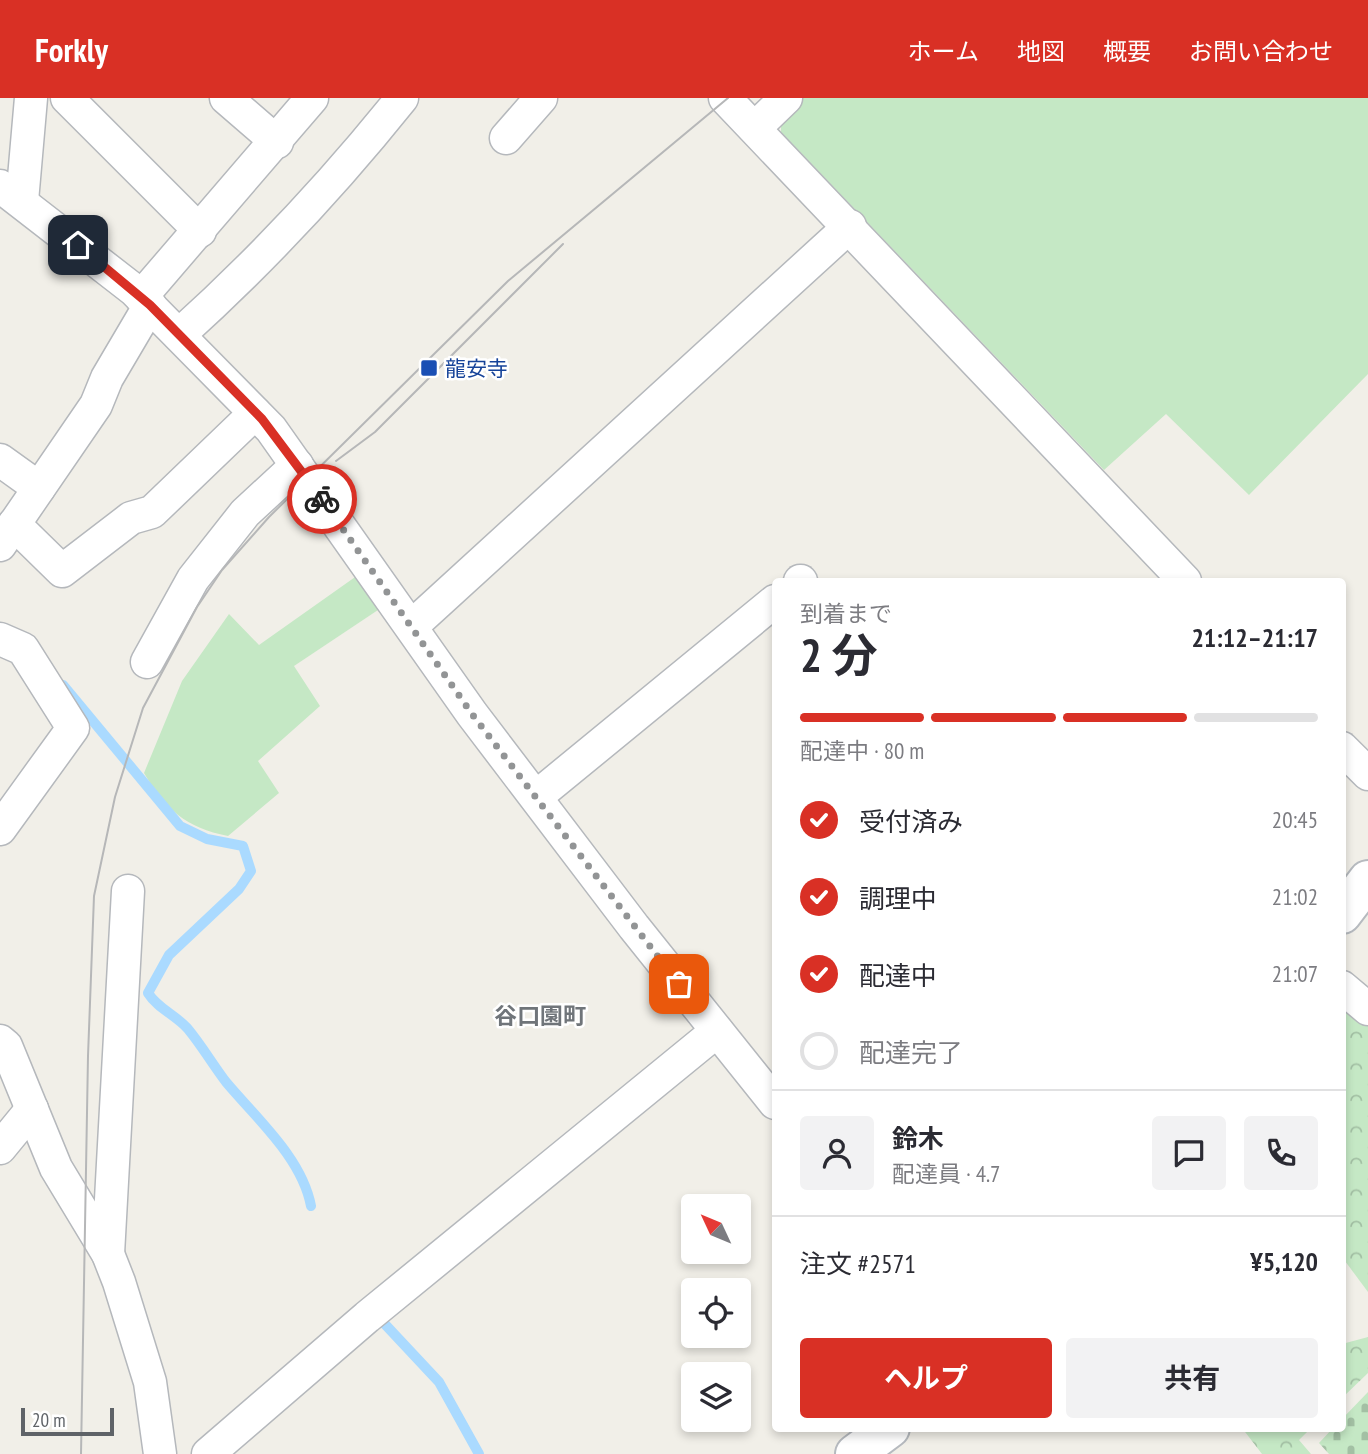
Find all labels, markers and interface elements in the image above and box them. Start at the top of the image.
text: Forkly [35,28,108,71]
text: ホーム [908,36,979,67]
text: 地図 [1017,36,1065,67]
text: 概要 [1103,36,1151,67]
text: お問い合わせ [1189,36,1333,67]
pin [48,215,108,275]
icon: home [59,226,97,264]
place label: 龍安寺 [445,355,508,382]
marker: 龍安寺 [419,358,439,378]
courier [287,464,357,534]
icon: bike [303,480,341,518]
text: 到着まで [800,599,892,628]
text: 21:12–21:17 [1191,621,1318,654]
text: 2 分 [800,625,877,685]
text: 配達中 · 80 m [800,736,924,765]
icon: check [800,801,838,839]
text: 受付済み [859,805,963,838]
text: 20:45 [1272,805,1318,834]
icon: check [800,878,838,916]
text: 調理中 [859,882,937,915]
text: 21:02 [1272,882,1318,911]
pin [649,954,709,1014]
icon: check [800,955,838,993]
text: 配達中 [859,959,937,992]
text: 21:07 [1272,959,1318,988]
icon: bag [660,965,698,1003]
district label: 谷口園町 [494,1001,586,1030]
text: 配達完了 [859,1036,963,1069]
button: person [800,1116,874,1190]
button: chat [1152,1116,1226,1190]
button: phone [1244,1116,1318,1190]
text: 鈴木 [892,1122,944,1155]
text: 配達員 · 4.7 [892,1159,1000,1188]
north arrow [681,1194,751,1264]
map controls [681,1194,751,1432]
text: ¥5,120 [1250,1245,1318,1278]
text: 注文 #2571 [800,1247,916,1280]
button: locate [681,1278,751,1348]
button: ヘルプ [800,1338,1052,1418]
button: 共有 [1066,1338,1318,1418]
button: layers [681,1362,751,1432]
scale bar [21,1405,114,1437]
text: 20 m [32,1408,66,1432]

